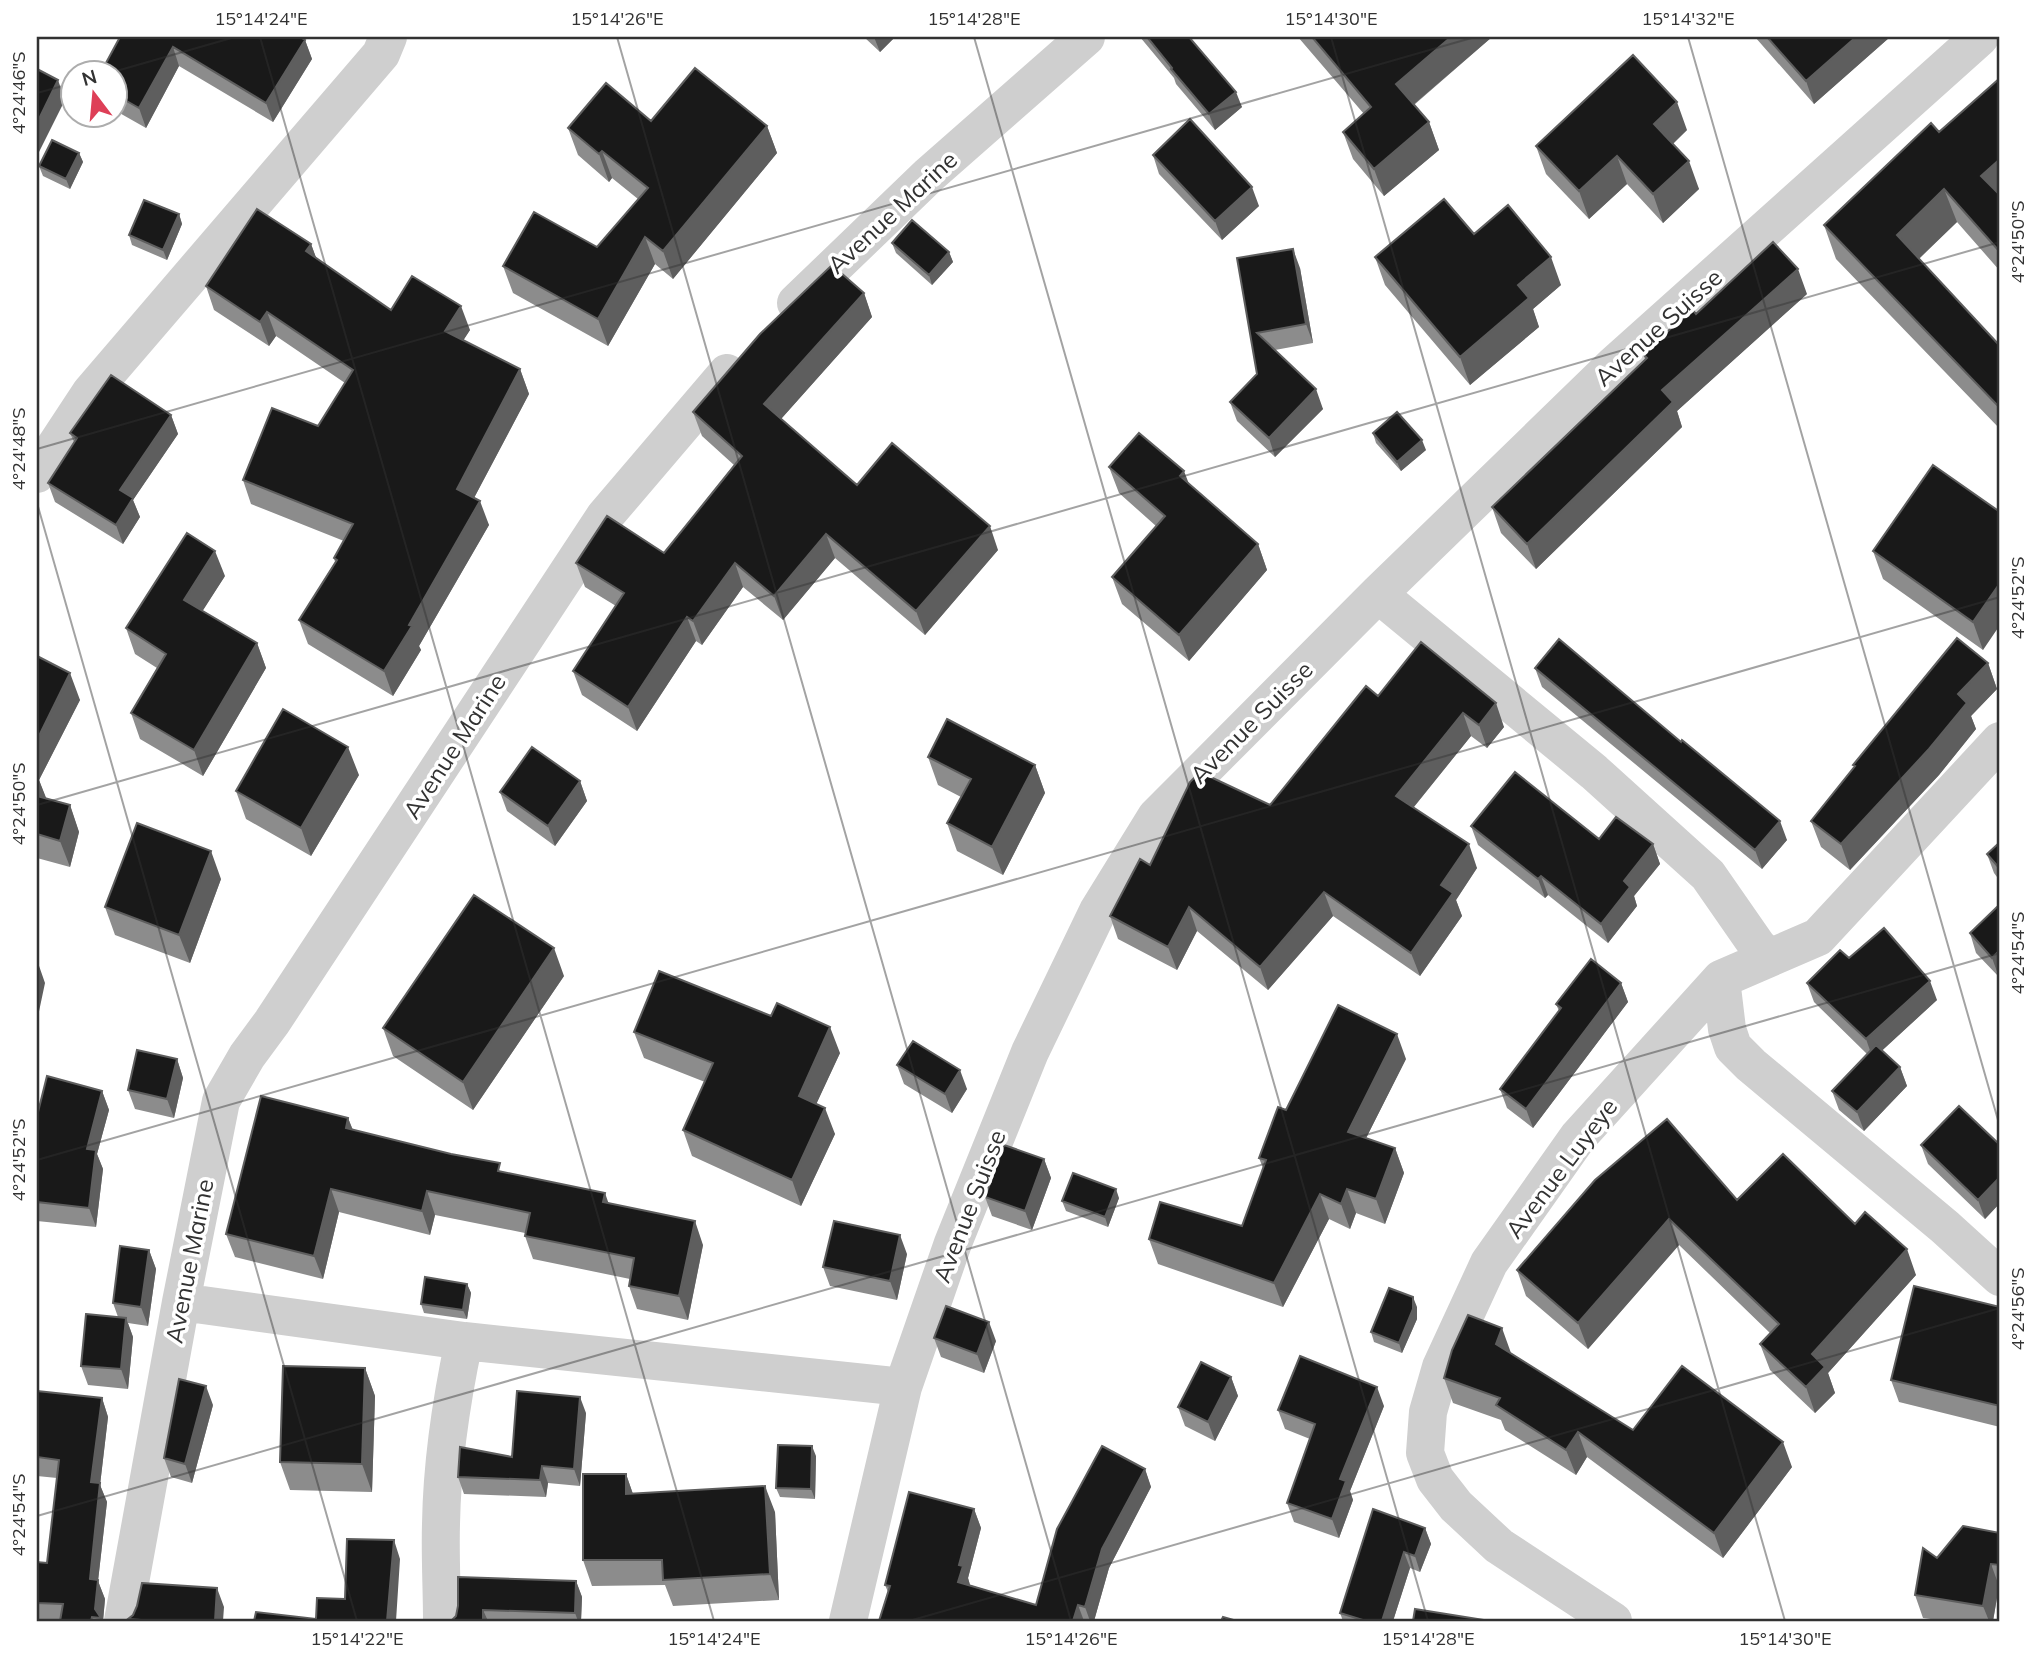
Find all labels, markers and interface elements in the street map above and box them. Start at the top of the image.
text: 15°14'24"E [214,7,308,30]
text: 15°14'26"E [570,7,664,30]
text: 15°14'28"E [927,7,1021,30]
text: 15°14'30"E [1284,7,1378,30]
text: 15°14'32"E [1641,7,1735,30]
text: 4°24'46"S [7,52,30,134]
north arrow [60,60,130,130]
text: N [79,64,100,91]
street label: Avenue Marine [821,144,963,280]
text: 4°24'50"S [2006,201,2029,283]
street label: Avenue Suisse [1588,262,1728,392]
text: 4°24'48"S [7,408,30,490]
text: 4°24'52"S [2006,557,2029,639]
street label: Avenue Suisse [1183,654,1319,790]
street label: Avenue Marine [396,668,512,824]
text: 4°24'50"S [7,763,30,845]
text: 4°24'54"S [2006,912,2029,994]
street label: Avenue Luyeye [1499,1092,1623,1244]
text: 4°24'52"S [7,1119,30,1201]
street label: Avenue Suisse [926,1125,1012,1287]
street label: Avenue Marine [158,1176,220,1346]
text: 4°24'56"S [2006,1268,2029,1350]
text: 4°24'54"S [7,1474,30,1556]
text: 15°14'22"E [310,1627,404,1650]
text: 15°14'24"E [667,1627,761,1650]
text: 15°14'26"E [1024,1627,1118,1650]
text: 15°14'28"E [1381,1627,1475,1650]
text: 15°14'30"E [1738,1627,1832,1650]

